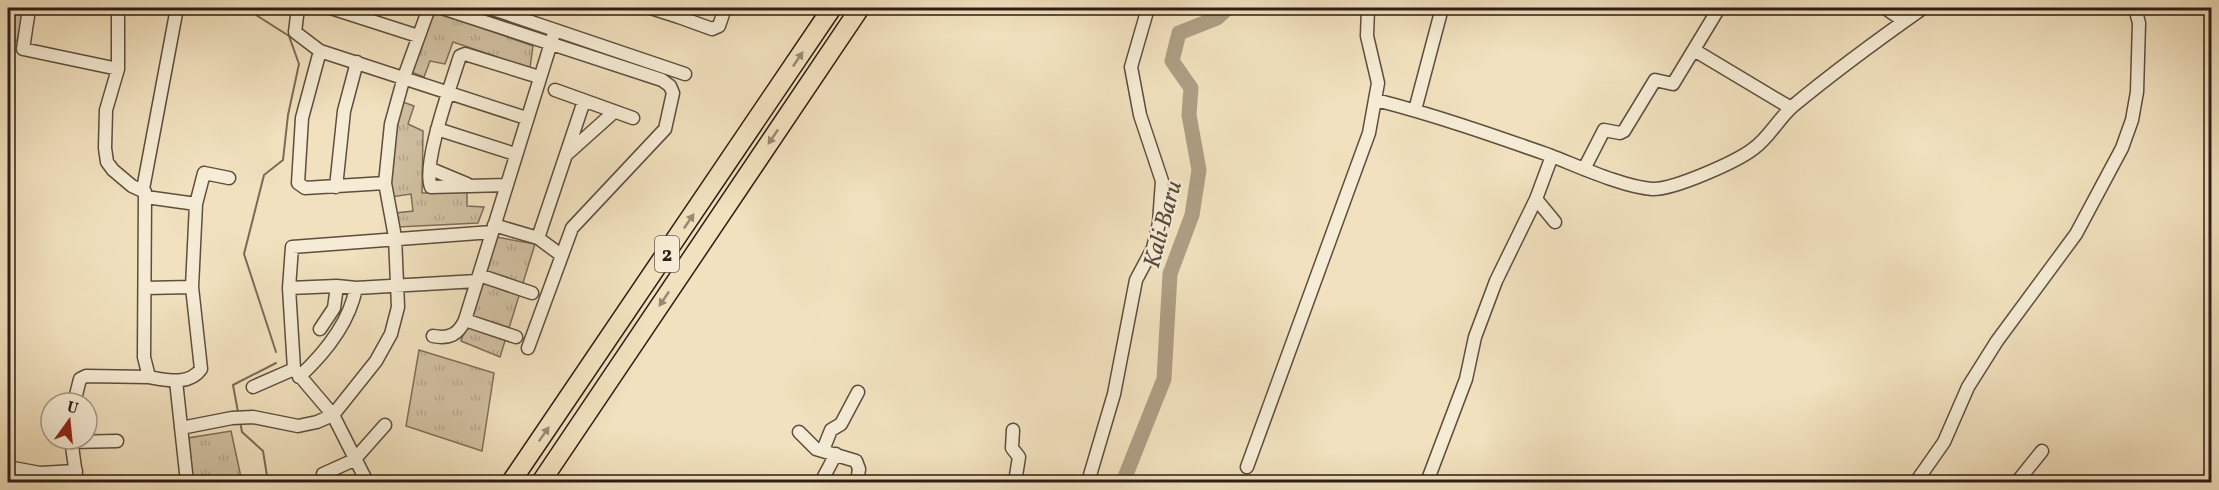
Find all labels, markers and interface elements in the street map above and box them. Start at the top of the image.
one-way arrow [792,51,803,67]
one-way arrow [767,129,778,146]
water label: Kali Baru [1136,177,1192,272]
one-way arrow [683,213,694,229]
road number: 2 [655,236,679,272]
one-way arrow [659,291,670,307]
north arrow [39,391,99,451]
text: U [64,396,81,420]
one-way arrow [538,427,550,443]

